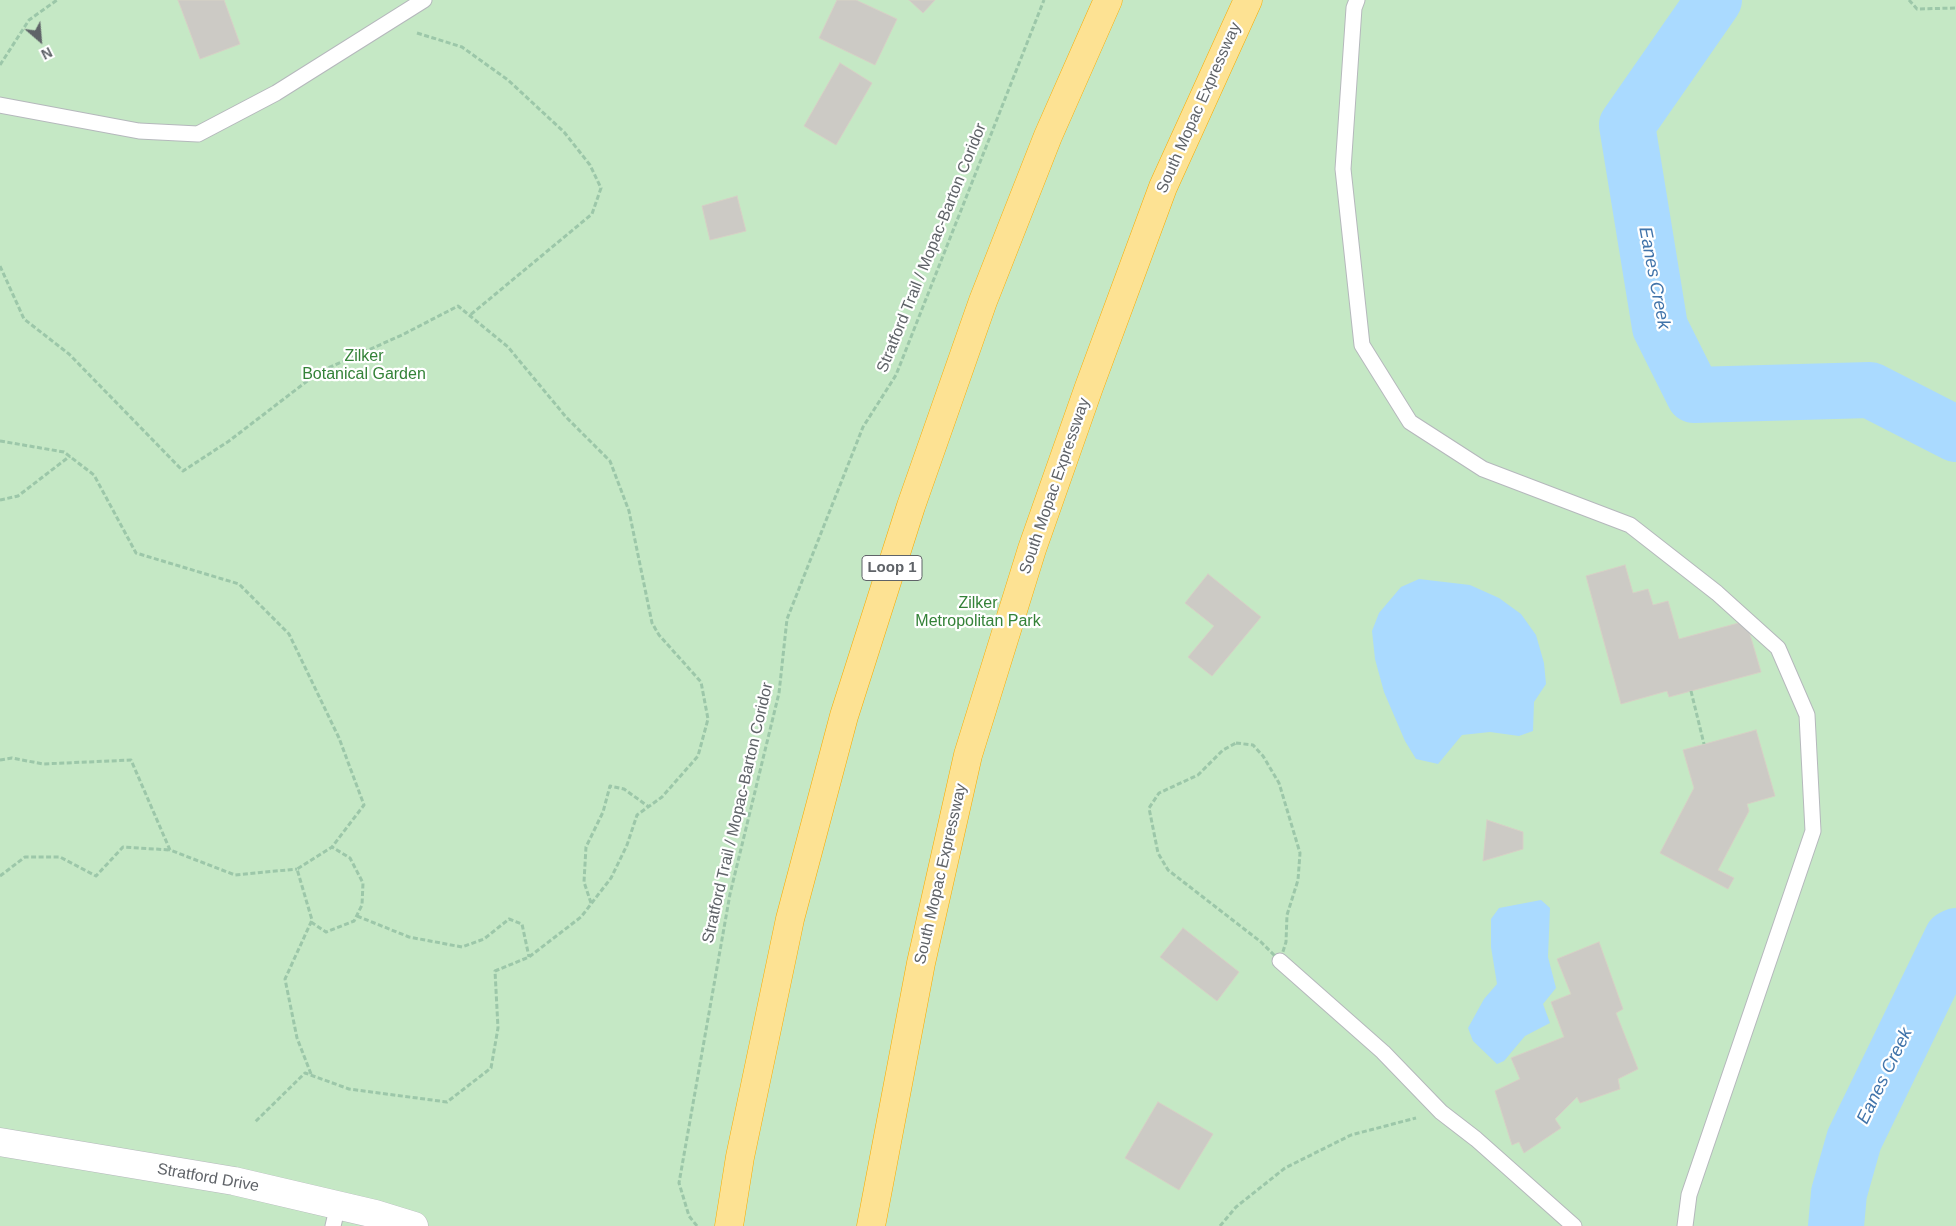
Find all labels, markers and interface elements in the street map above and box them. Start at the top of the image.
north arrow [15,15,65,65]
street label: South Mopac Expressway [1153,20,1245,196]
text: N [39,44,55,63]
street label: Stratford Trail / Mopac-Barton Coridor [873,121,991,375]
water label: Eanes Creek [1633,225,1675,331]
park label: Zilker Botanical Garden [302,347,426,385]
street label: South Mopac Expressway [1016,395,1094,577]
road number: Loop 1 [862,556,922,580]
park label: Zilker Metropolitan Park [915,594,1041,632]
street label: Stratford Trail / Mopac-Barton Coridor [699,681,777,945]
street label: South Mopac Expressway [911,782,971,966]
water label: Eanes Creek [1852,1025,1918,1127]
street label: Stratford Drive [156,1160,260,1196]

